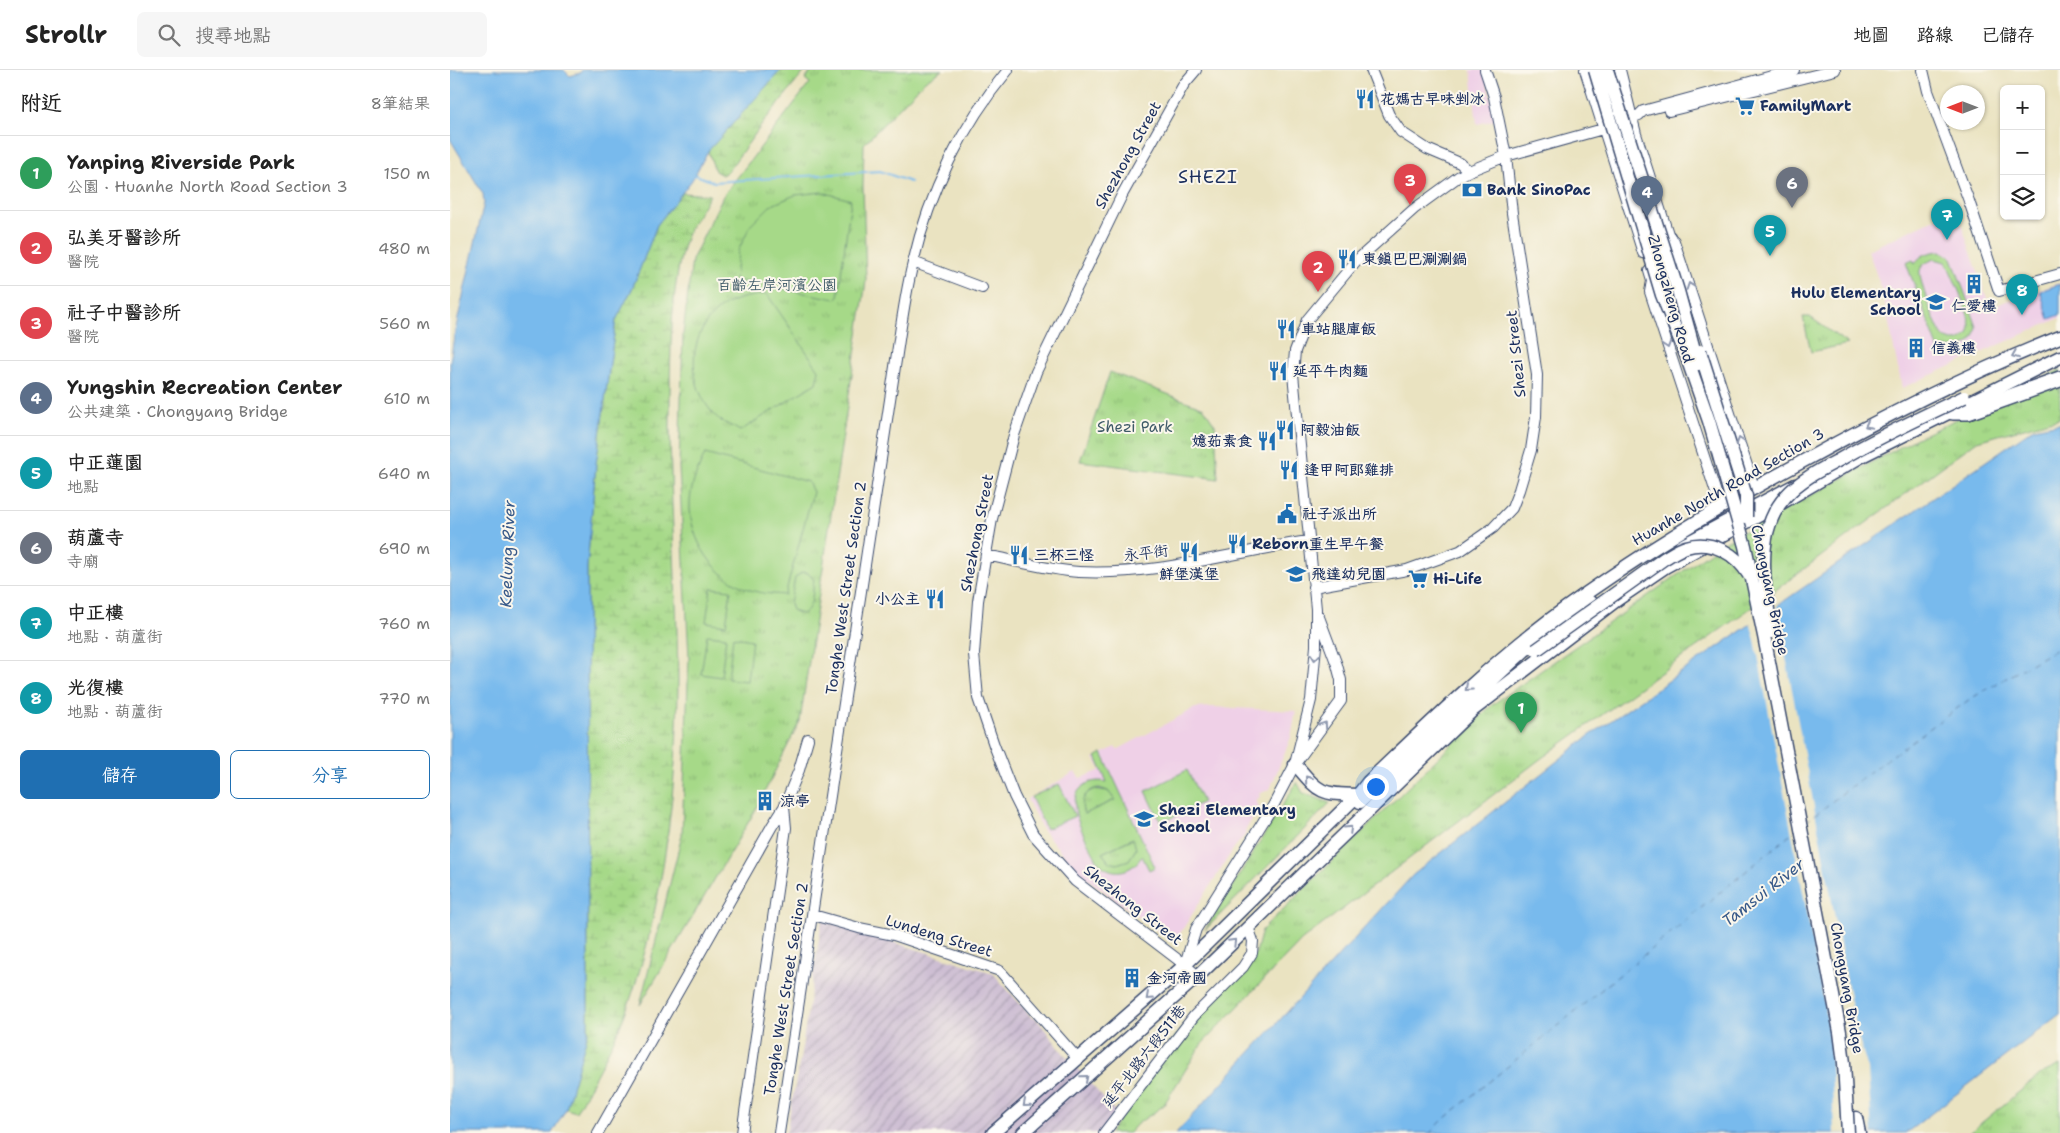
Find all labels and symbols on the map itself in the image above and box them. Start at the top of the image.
north arrow [1940,85,1985,130]
restaurant icon: 花媽古早味剉冰 [1354,88,1376,110]
place label: 花媽古早味剉冰 [1380,89,1485,109]
supermarket icon: FamilyMart [1734,95,1756,117]
place label: FamilyMart [1760,96,1851,116]
street label: Shezhong Street [1090,98,1166,212]
pin: 3 [1394,164,1426,205]
district label: SHEZI [1178,165,1238,189]
pin: 6 [1776,167,1808,208]
pin: 4 [1631,176,1663,217]
bank icon: Bank SinoPac [1461,179,1483,201]
place label: Bank SinoPac [1487,180,1591,200]
pin: 7 [1931,199,1963,240]
pin: 5 [1754,215,1786,256]
street label: Zhongzheng Road [1643,233,1699,366]
restaurant icon: 東鎮巴巴涮涮鍋 [1336,248,1358,270]
place label: 東鎮巴巴涮涮鍋 [1362,249,1467,269]
pin: 2 [1302,251,1334,292]
building icon: 仁愛樓 [1963,273,1985,295]
pin: 8 [2006,274,2038,315]
park label: 百齡左岸河濱公園 [717,275,837,295]
one-way arrow [1686,282,1696,291]
place label: Hulu Elementary School [1791,283,1921,320]
school or university icon: Hulu Elementary School [1925,291,1947,313]
place label: 仁愛樓 [1951,296,1997,316]
street label: Shezi Street [1501,309,1531,399]
restaurant icon: 車站腿庫飯 [1275,318,1297,340]
place label: 車站腿庫飯 [1301,319,1376,339]
building icon: 信義樓 [1905,337,1927,359]
place label: 信義樓 [1931,338,1976,358]
one-way arrow [1662,340,1672,348]
one-way arrow [2011,348,2020,359]
restaurant icon: 延平牛肉麵 [1267,360,1289,382]
place label: 延平牛肉麵 [1293,361,1368,381]
park label: Shezi Park [1097,417,1173,437]
restaurant icon: 阿毅油飯 [1274,419,1296,441]
one-way arrow [1865,419,1874,429]
place label: 阿毅油飯 [1300,420,1360,440]
street label: Huanhe North Road Section 3 [1628,424,1828,550]
restaurant icon: 嬑茹素食 [1256,430,1278,452]
place label: 嬑茹素食 [1192,431,1252,451]
one-way arrow [1735,437,1745,445]
restaurant icon: 逢甲阿郎雞排 [1278,459,1300,481]
place label: 逢甲阿郎雞排 [1304,460,1394,480]
street label: Shezhong Street [956,472,998,594]
street label: Tonghe West Street Section 2 [821,480,871,696]
water label: Keelung River [495,500,520,608]
public building icon: 社子派出所 [1276,503,1298,525]
place label: 社子派出所 [1302,504,1377,524]
street label: Chongyang Bridge [1746,523,1794,657]
restaurant icon: Reborn重生早午餐 [1226,533,1248,555]
place label: Reborn重生早午餐 [1252,534,1384,554]
street label: 永平街 [1122,540,1170,566]
restaurant icon: 鮮堡漢堡 [1178,541,1200,563]
restaurant icon: 三杯三怪 [1008,544,1030,566]
place label: 三杯三怪 [1034,545,1094,565]
school or university icon: 飛達幼兒園 [1285,563,1307,585]
place label: 鮮堡漢堡 [1159,564,1219,584]
place label: 飛達幼兒園 [1311,564,1386,584]
supermarket icon: Hi-Life [1407,568,1429,590]
place label: Hi-Life [1433,569,1482,589]
restaurant icon: 小公主 [924,588,946,610]
place label: 小公主 [875,589,920,609]
one-way arrow [1310,654,1321,662]
one-way arrow [1465,682,1474,691]
pin: 1 [1505,692,1537,733]
one-way arrow [1318,721,1327,731]
your location [1363,774,1389,800]
one-way arrow [1305,776,1314,785]
building icon: 涼亭 [754,790,776,812]
place label: 涼亭 [780,791,810,811]
place label: Shezi Elementary School [1159,800,1296,837]
school or university icon: Shezi Elementary School [1133,808,1155,830]
one-way arrow [1343,826,1352,835]
water label: Tamsui River [1718,853,1809,931]
street label: Shezhong Street [1080,860,1186,950]
street label: Tonghe West Street Section 2 [759,881,813,1097]
street label: Lundeng Street [883,910,995,962]
street label: Chongyang Bridge [1826,921,1868,1055]
one-way arrow [1227,939,1236,948]
building icon: 金河帝國 [1121,967,1143,989]
place label: 金河帝國 [1147,968,1207,988]
one-way arrow [1145,991,1154,1000]
street label: 延平北路六段511巷 [1097,1000,1191,1112]
one-way arrow [1080,1074,1089,1083]
one-way arrow [1023,1098,1032,1107]

